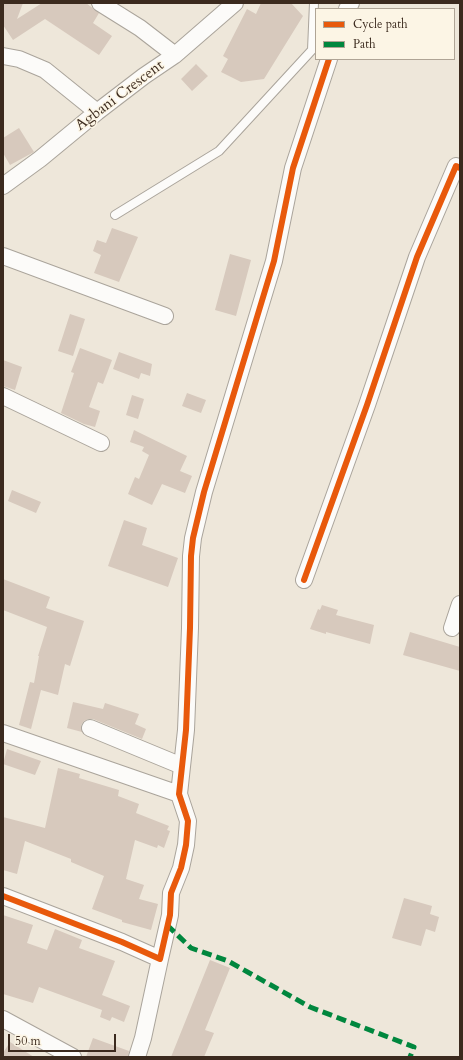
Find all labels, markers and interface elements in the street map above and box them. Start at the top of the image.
legend [315,8,455,60]
text: Cycle path [353,16,408,32]
text: Path [353,36,376,52]
street label: Agbani Crescent [72,57,168,135]
scale bar [10,1026,118,1052]
text: 50 m [15,1033,41,1049]

